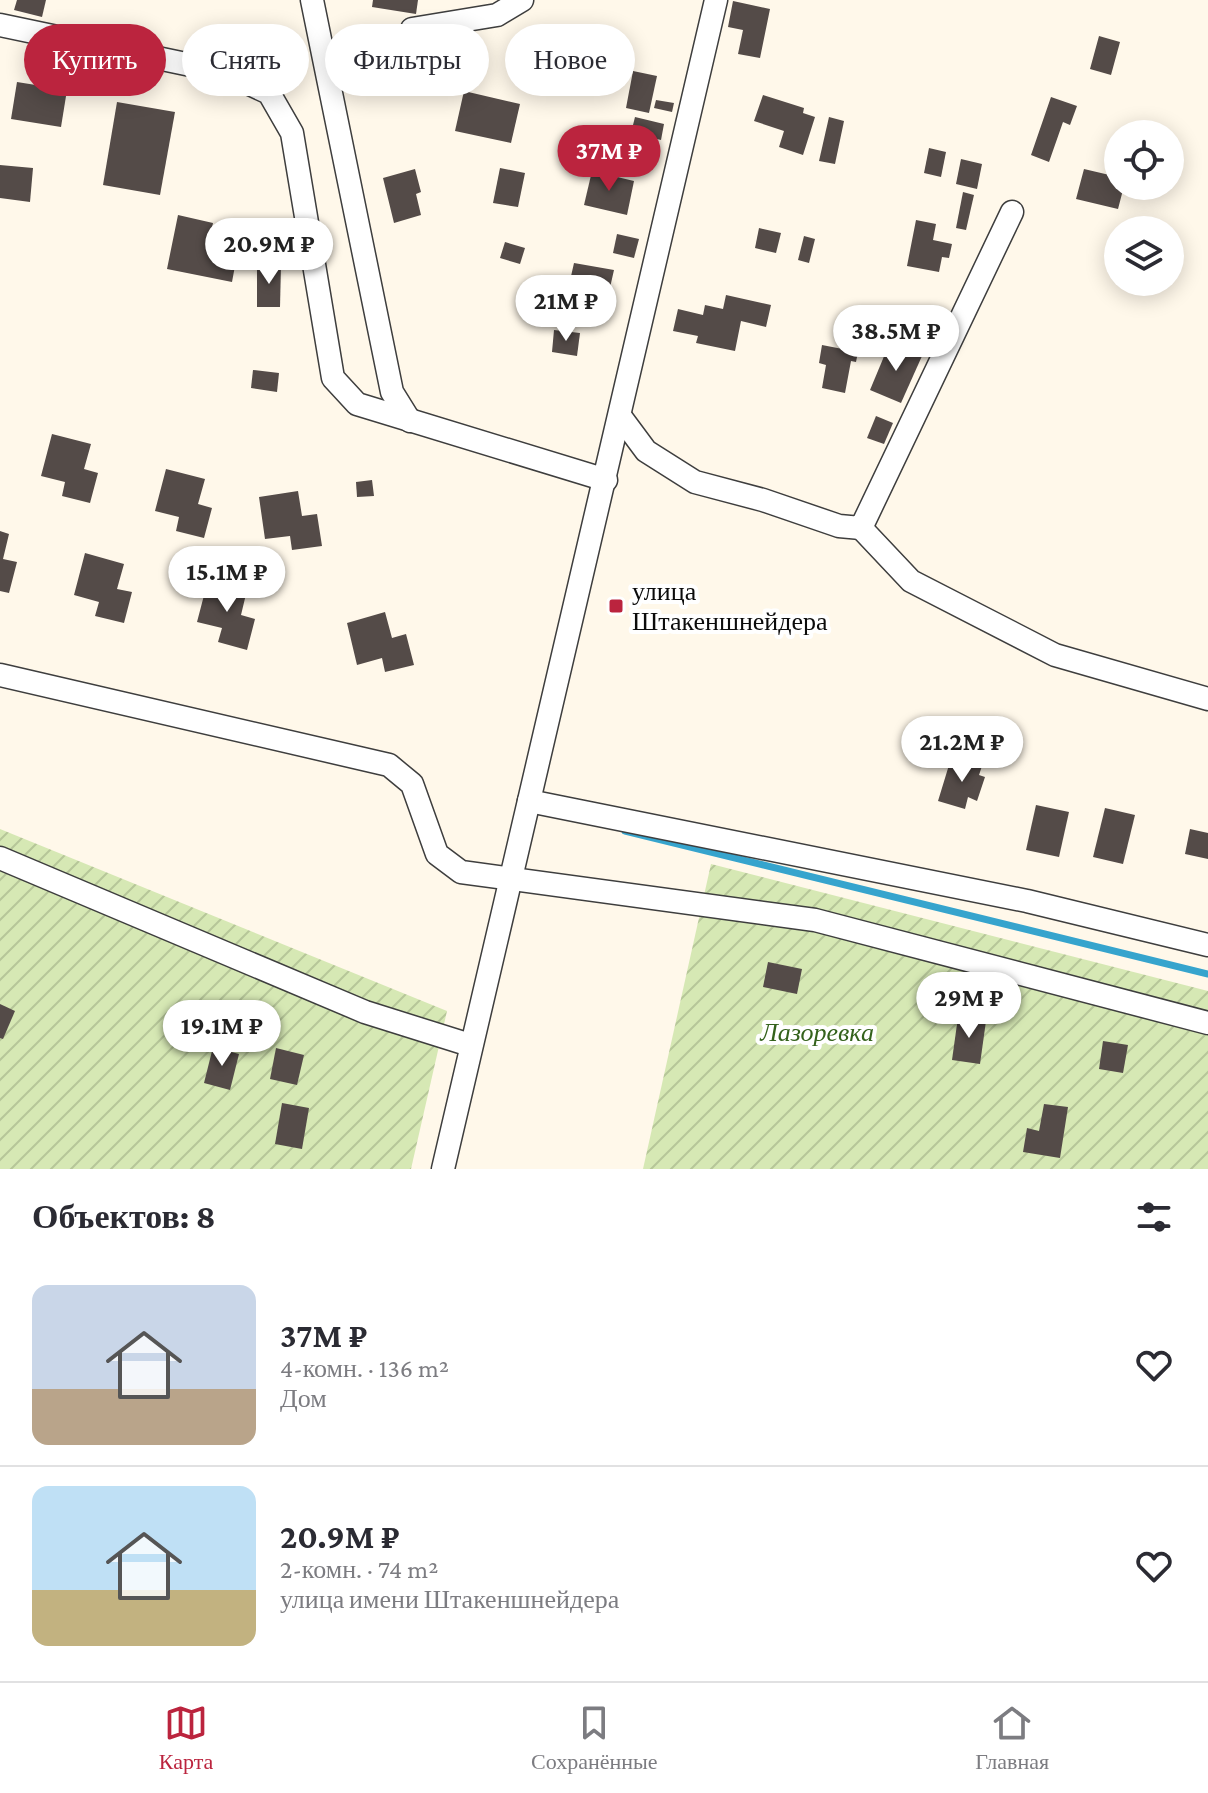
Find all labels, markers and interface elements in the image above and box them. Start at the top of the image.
chip: Купить [24,24,166,96]
chip: Снять [182,24,309,96]
chip: Фильтры [325,24,489,96]
chip: Новое [505,24,635,96]
map controls [1104,120,1184,296]
button: locate [1104,120,1184,200]
pin: 37M ₽ [553,125,665,193]
text: 37M ₽ [576,136,642,165]
button: layers [1104,216,1184,296]
pin: 20.9M ₽ [195,218,343,286]
text: 20.9M ₽ [223,229,315,258]
pin: 21M ₽ [510,275,622,343]
text: 21M ₽ [533,286,599,315]
pin: 38.5M ₽ [822,305,970,373]
text: 38.5M ₽ [851,316,941,345]
pin: 15.1M ₽ [153,546,301,614]
text: 15.1M ₽ [186,557,268,586]
place label: улица Штакеншнейдера [632,577,828,636]
marker: улица Штакеншнейдера [607,597,625,615]
pin: 21.2M ₽ [888,716,1036,784]
text: 21.2M ₽ [919,727,1005,756]
pin: 29M ₽ [913,972,1025,1040]
text: 29M ₽ [934,983,1004,1012]
pin: 19.1M ₽ [148,1000,296,1068]
text: 19.1M ₽ [181,1011,263,1040]
park label: Лазоревка [759,1018,874,1047]
icon: filters [1132,1195,1176,1239]
text: Объектов: 8 [32,1198,216,1235]
icon: home [96,1317,192,1413]
text: 37M ₽ [280,1317,368,1354]
icon: heart [1132,1343,1176,1387]
text: 4-комн. · 136 m² [280,1354,449,1383]
text: Дом [280,1384,327,1413]
icon: home [96,1518,192,1614]
text: 20.9M ₽ [280,1518,400,1555]
icon: heart [1132,1544,1176,1588]
text: 2-комн. · 74 m² [280,1555,438,1584]
text: улица имени Штакеншнейдера [280,1585,619,1614]
tab: Карта [159,1701,213,1775]
tab: Сохранённые [531,1701,658,1775]
tab: Главная [975,1701,1049,1775]

